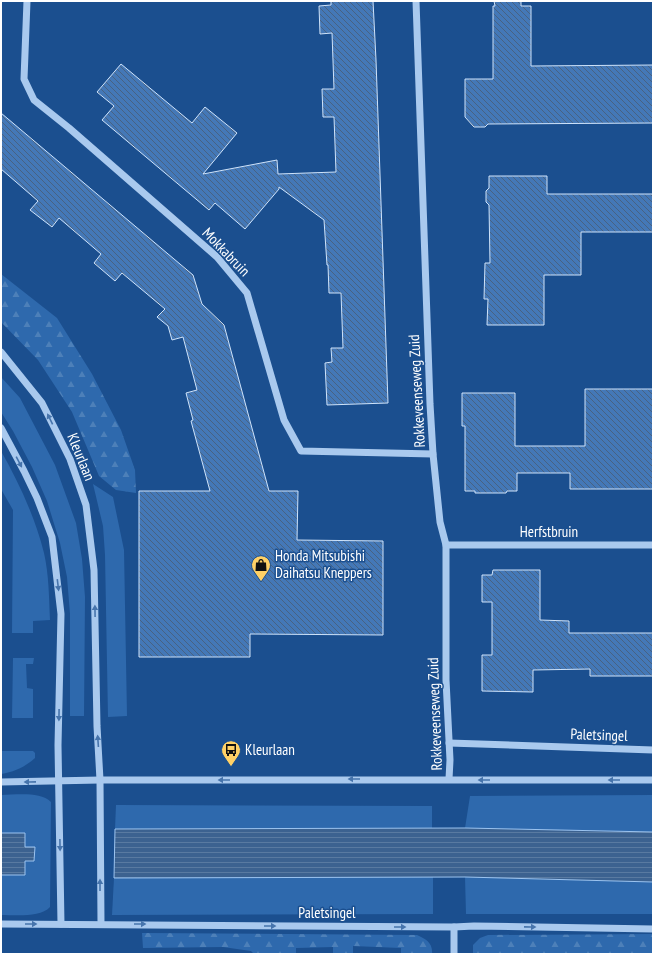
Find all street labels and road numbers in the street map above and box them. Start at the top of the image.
street label: Mokkabruin [198,223,254,280]
street label: Rokkeveenseweg Zuid [404,334,429,448]
street label: Kleurlaan [63,430,100,483]
street label: Herfstbruin [520,522,578,541]
street label: Rokkeveenseweg Zuid [423,657,446,771]
street label: Paletsingel [570,724,628,745]
street label: Paletsingel [298,903,356,922]

